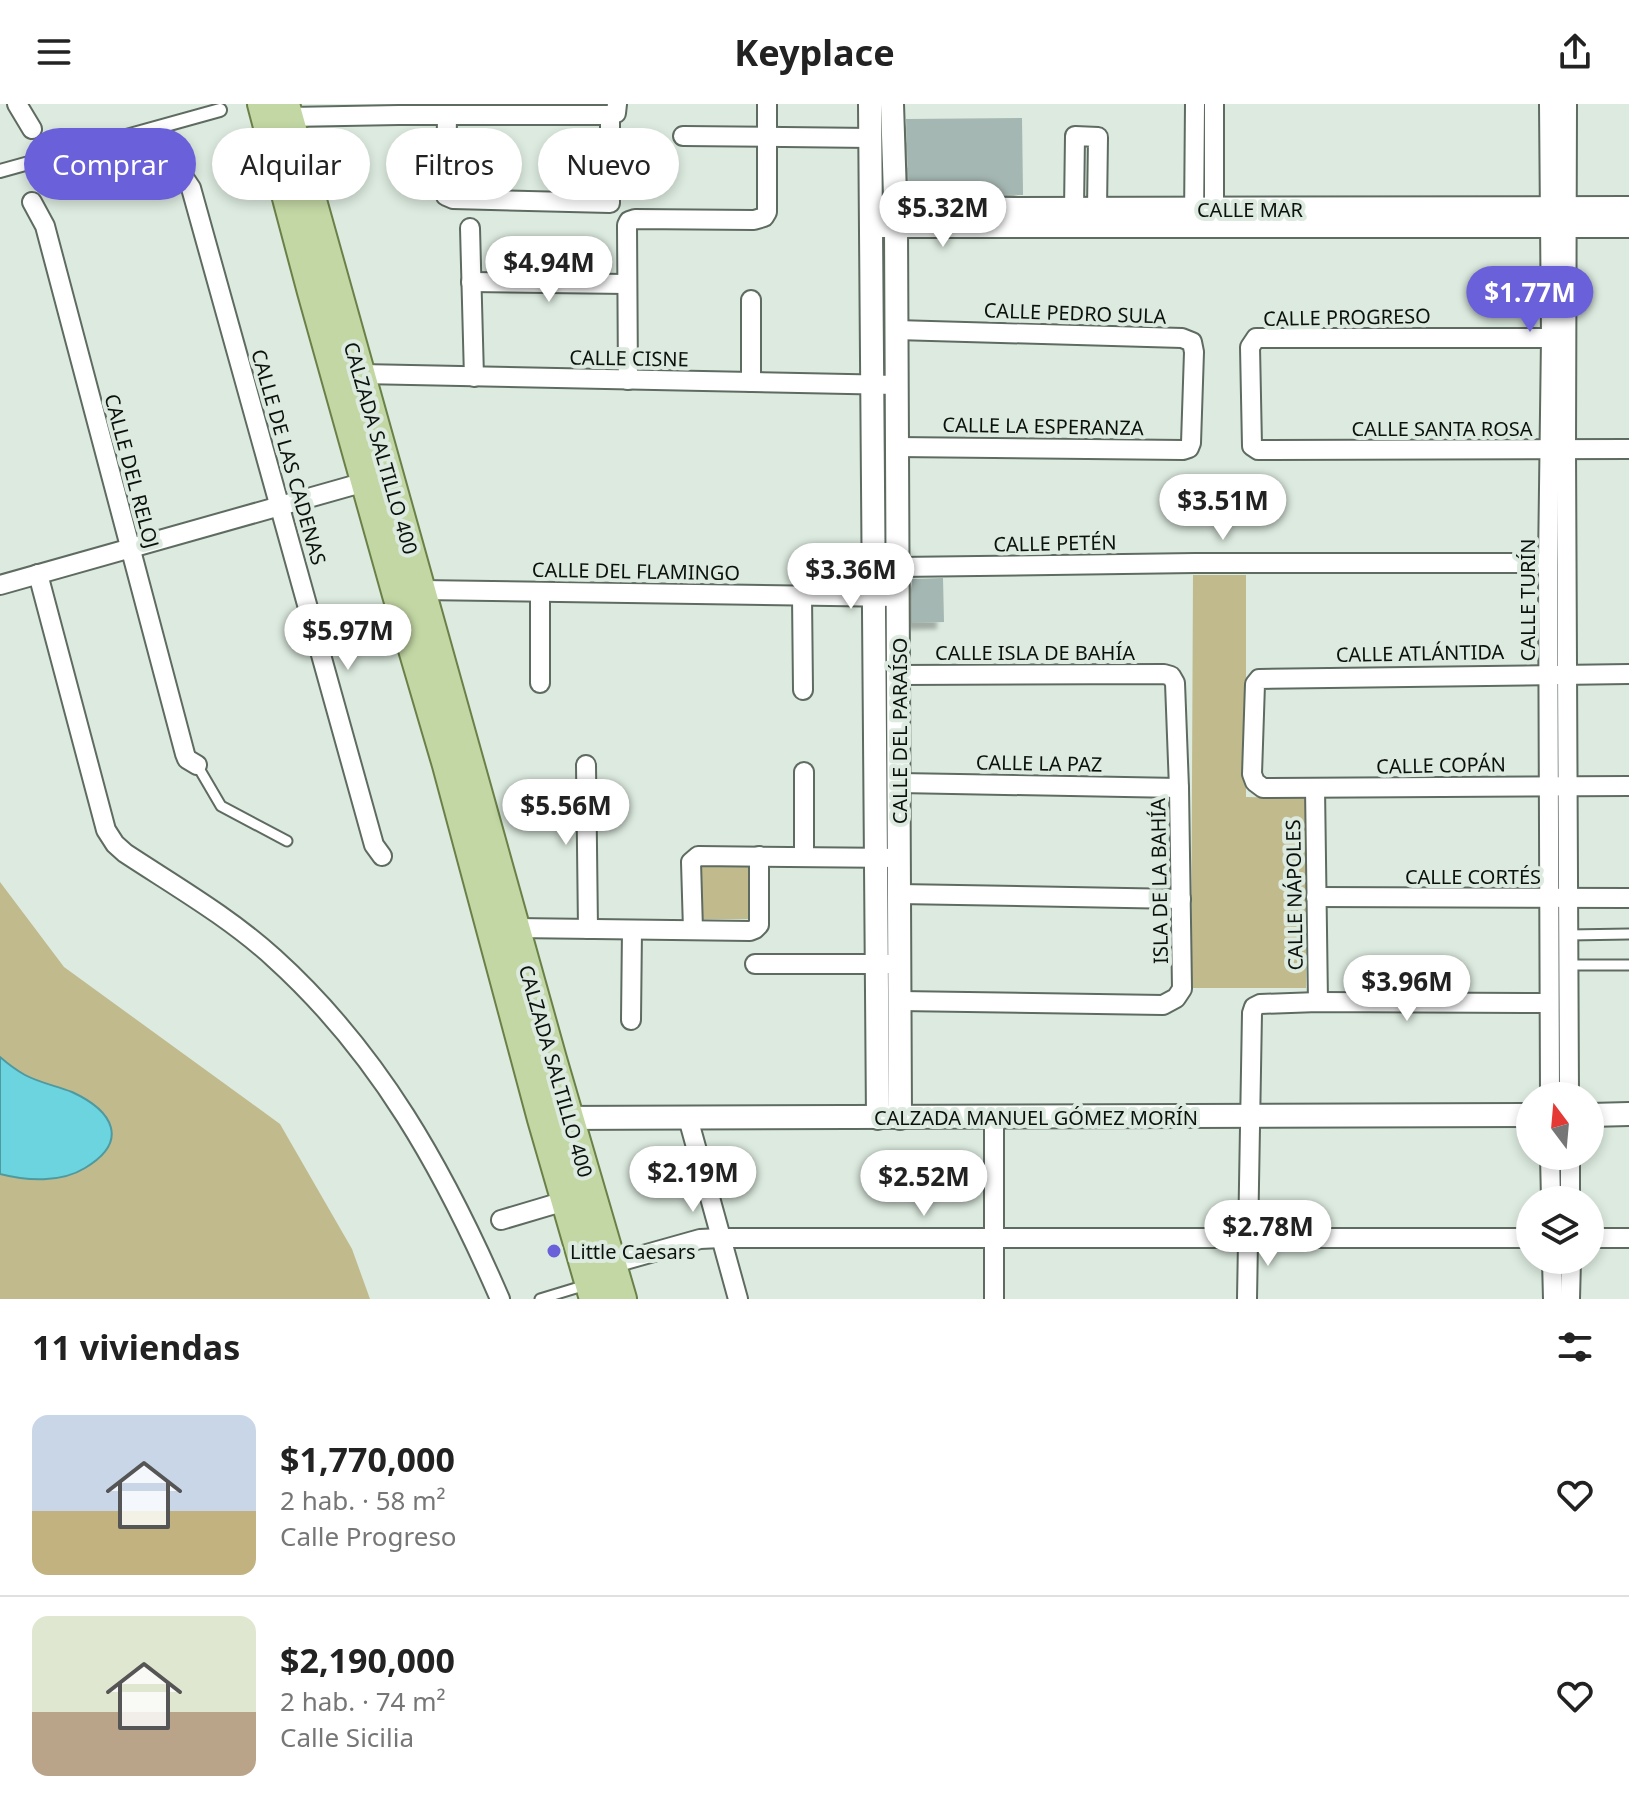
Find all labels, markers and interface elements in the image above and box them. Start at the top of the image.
text: Keyplace [734,28,895,77]
icon: menu [32,30,76,74]
icon: share [1553,30,1597,74]
chip: Comprar [24,128,196,200]
chip: Alquilar [212,128,370,200]
chip: Filtros [386,128,522,200]
chip: Nuevo [538,128,679,200]
pin: $5.32M [878,181,1008,249]
text: $5.32M [897,189,989,225]
street label: CALLE MAR [1197,196,1304,223]
pin: $4.94M [484,236,614,304]
text: $4.94M [503,244,595,280]
pin: $1.77M [1465,266,1595,334]
text: $1.77M [1484,274,1576,310]
street label: CALLE PEDRO SULA [983,296,1167,330]
street label: CALLE PROGRESO [1263,302,1431,332]
street label: CALZADA SALTILLO 400 [338,339,424,557]
street label: CALLE CISNE [569,343,689,373]
street label: CALLE DE LAS CADENAS [245,346,333,568]
street label: CALLE DEL RELOJ [98,391,166,551]
street label: CALLE LA ESPERANZA [942,411,1144,441]
street label: CALLE SANTA ROSA [1351,415,1533,442]
pin: $3.51M [1158,474,1288,542]
text: $3.51M [1177,482,1269,518]
street label: CALLE PETÉN [993,528,1117,558]
street label: CALLE TURÍN [1514,539,1541,661]
pin: $3.36M [786,543,916,611]
text: $3.36M [805,551,897,587]
street label: CALLE DEL FLAMINGO [532,556,740,586]
pin: $5.97M [283,604,413,672]
text: $5.97M [302,612,394,648]
street label: CALLE DEL PARAÍSO [886,638,913,824]
street label: CALLE ATLÁNTIDA [1336,638,1505,668]
street label: CALLE ISLA DE BAHÍA [935,639,1135,666]
street label: CALLE LA PAZ [976,748,1102,778]
street label: CALLE COPÁN [1376,750,1506,780]
pin: $5.56M [501,779,631,847]
text: $5.56M [520,787,612,823]
street label: ISLA DE LA BAHÍA [1144,798,1174,964]
street label: CALLE NÁPOLES [1279,819,1309,971]
street label: CALLE CORTÉS [1405,863,1541,890]
pin: $3.96M [1342,955,1472,1023]
street label: CALZADA SALTILLO 400 [513,962,599,1180]
text: $3.96M [1361,963,1453,999]
north arrow [1516,1082,1604,1170]
map controls [1516,1082,1604,1274]
street label: CALZADA MANUEL GÓMEZ MORÍN [874,1104,1198,1131]
pin: $2.19M [628,1146,758,1214]
pin: $2.52M [859,1150,989,1218]
text: $2.19M [647,1154,739,1190]
text: $2.52M [878,1158,970,1194]
button: layers [1516,1186,1604,1274]
pin: $2.78M [1203,1200,1333,1268]
text: $2.78M [1222,1208,1314,1244]
place label: Little Caesars [570,1238,696,1265]
marker: Little Caesars [545,1242,563,1260]
text: 11 viviendas [32,1324,240,1370]
icon: filters [1553,1325,1597,1369]
text: $1,770,000 [280,1436,455,1482]
icon: home [96,1447,192,1543]
icon: heart [1553,1473,1597,1517]
text: 2 hab. · 58 m² [280,1482,446,1518]
text: Calle Progreso [280,1518,457,1554]
text: $2,190,000 [280,1637,455,1683]
icon: home [96,1648,192,1744]
icon: heart [1553,1674,1597,1718]
text: 2 hab. · 74 m² [280,1683,446,1719]
text: Calle Sicilia [280,1719,414,1755]

